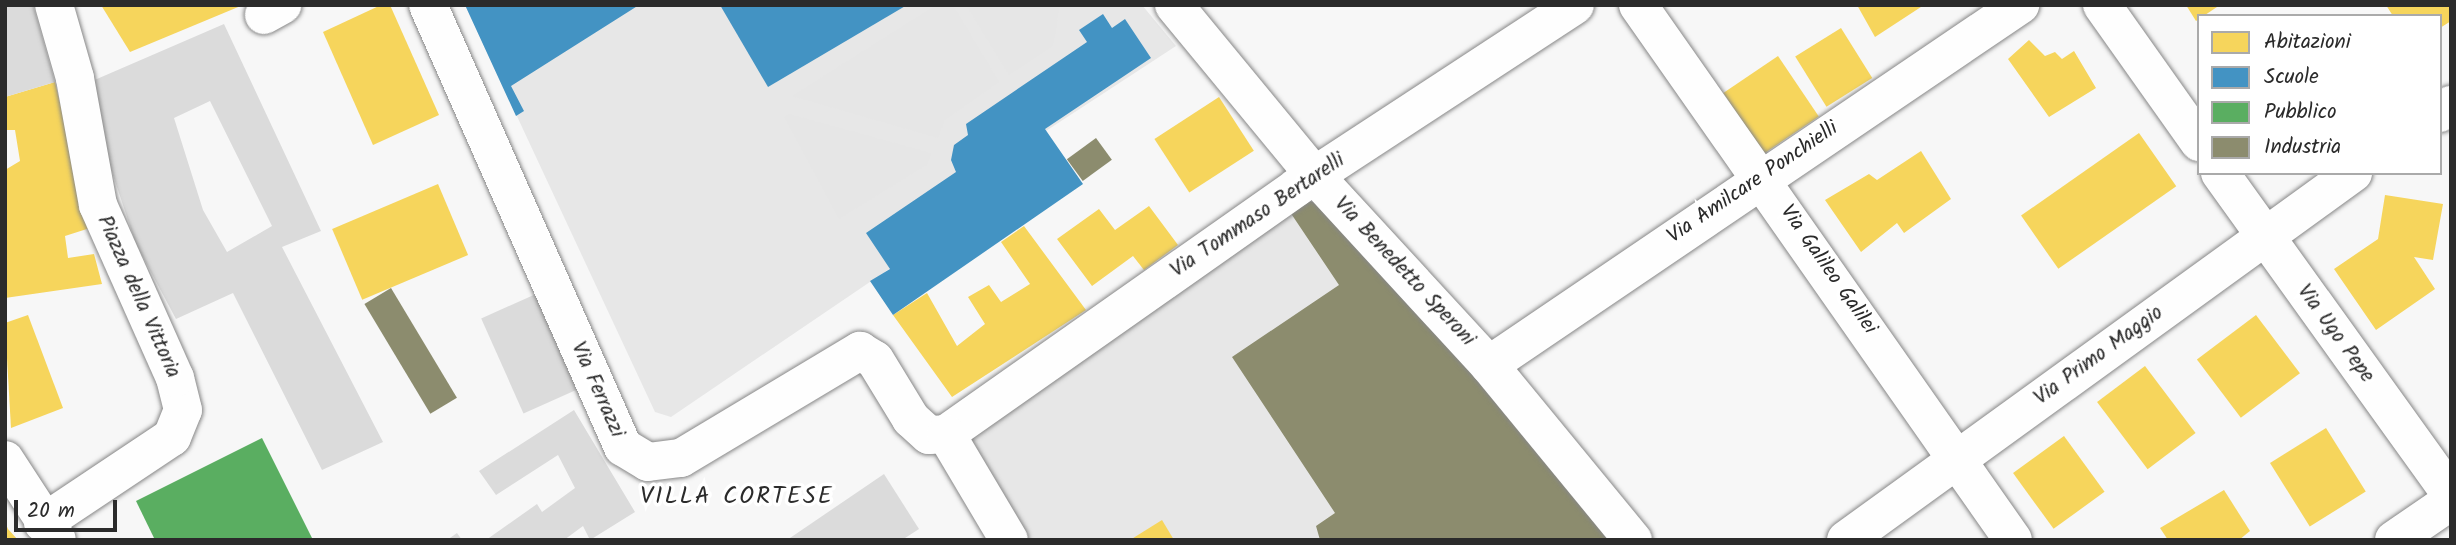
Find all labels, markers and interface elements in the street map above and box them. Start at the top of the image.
legend [2197,14,2442,175]
text: Abitazioni [2264,26,2351,59]
text: Scuole [2264,61,2319,94]
text: Pubblico [2264,96,2337,129]
street label: Via Amilcare Ponchielli [1663,116,1843,250]
text: Industria [2264,131,2341,164]
street label: Via Tommaso Bertarelli [1166,148,1350,284]
street label: Via Benedetto Speroni [1328,192,1480,352]
street label: Via Galileo Galilei [1774,200,1882,340]
street label: Piazza della Vittoria [91,212,185,382]
street label: Via Ugo Pepe [2291,280,2379,388]
street label: Via Primo Maggio [2030,301,2168,411]
street label: Via Ferrazzi [565,338,629,442]
district label: VILLA CORTESE [642,483,832,511]
scale bar [18,486,121,530]
text: 20 m [27,495,75,528]

